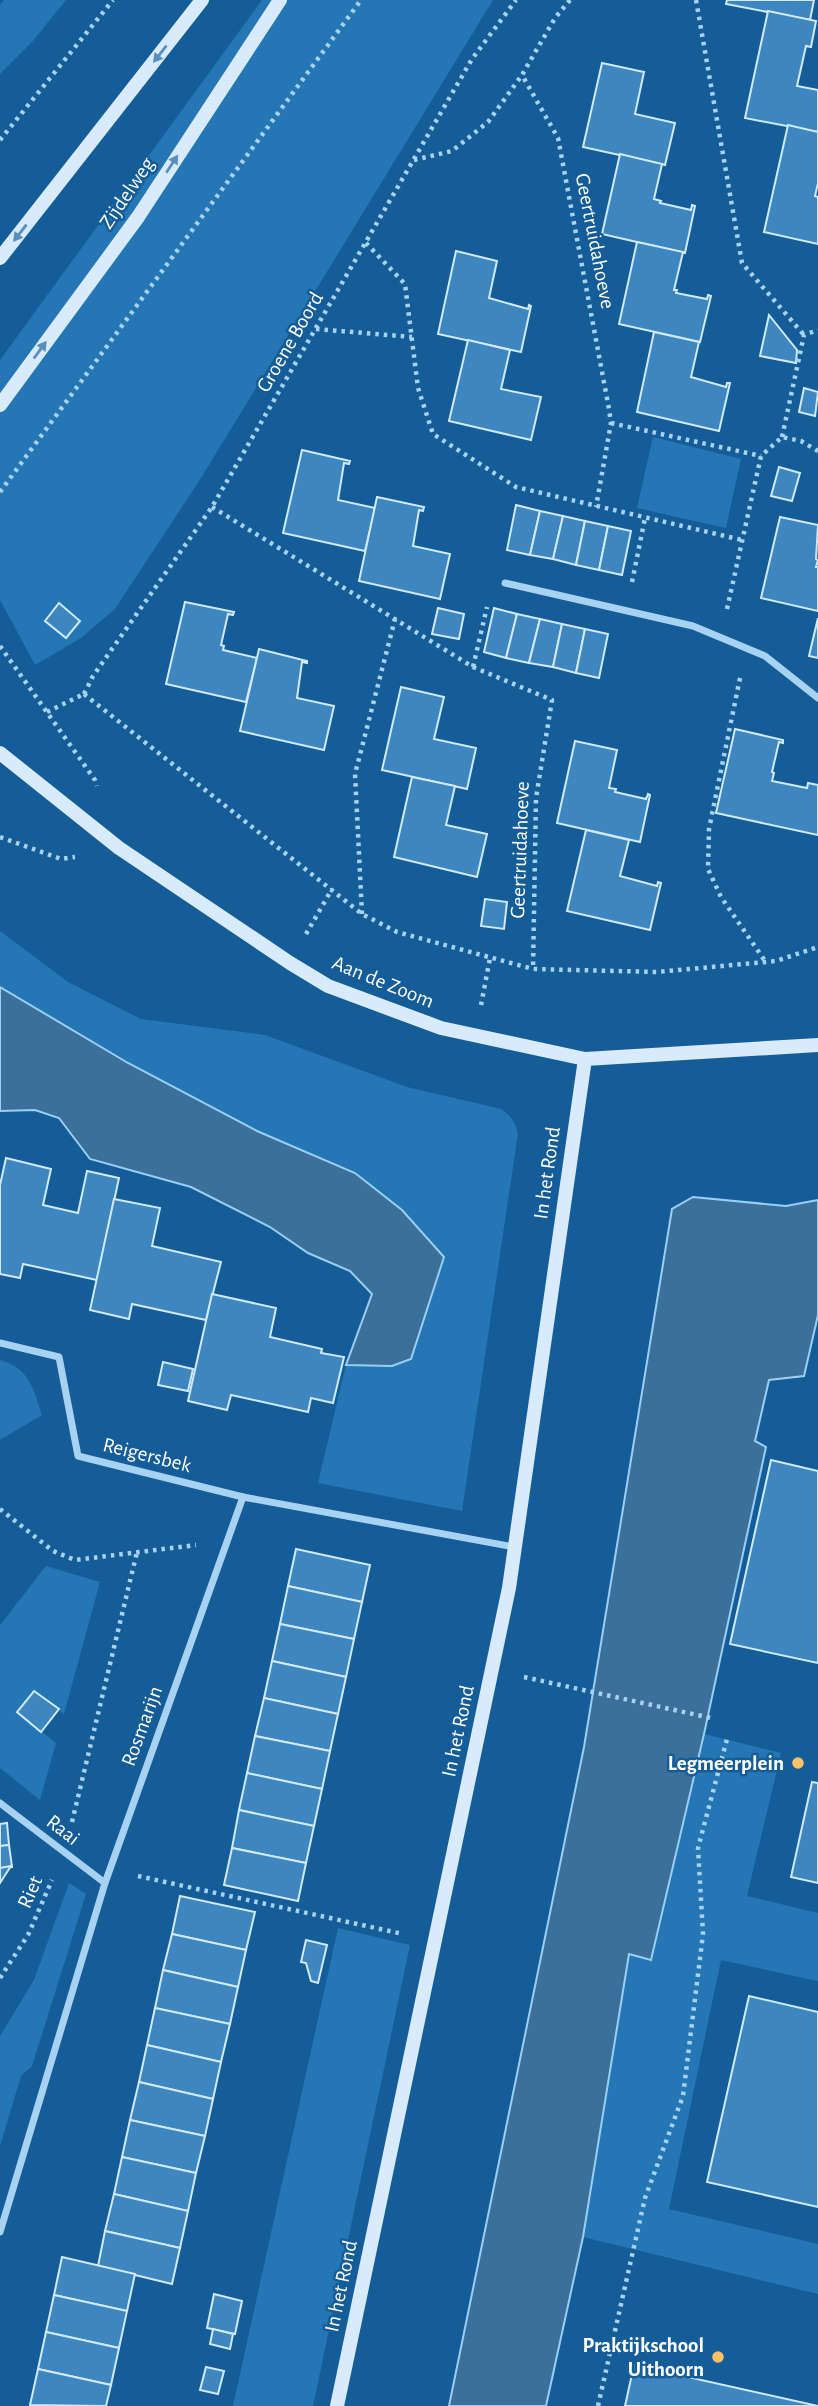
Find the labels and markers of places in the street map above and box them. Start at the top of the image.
place label: Legmeerplein [668,1753,784,1774]
marker: Legmeerplein [790,1755,806,1771]
place label: Praktijkschool Uithoorn [582,2335,704,2380]
marker: Praktijkschool Uithoorn [710,2349,726,2365]

